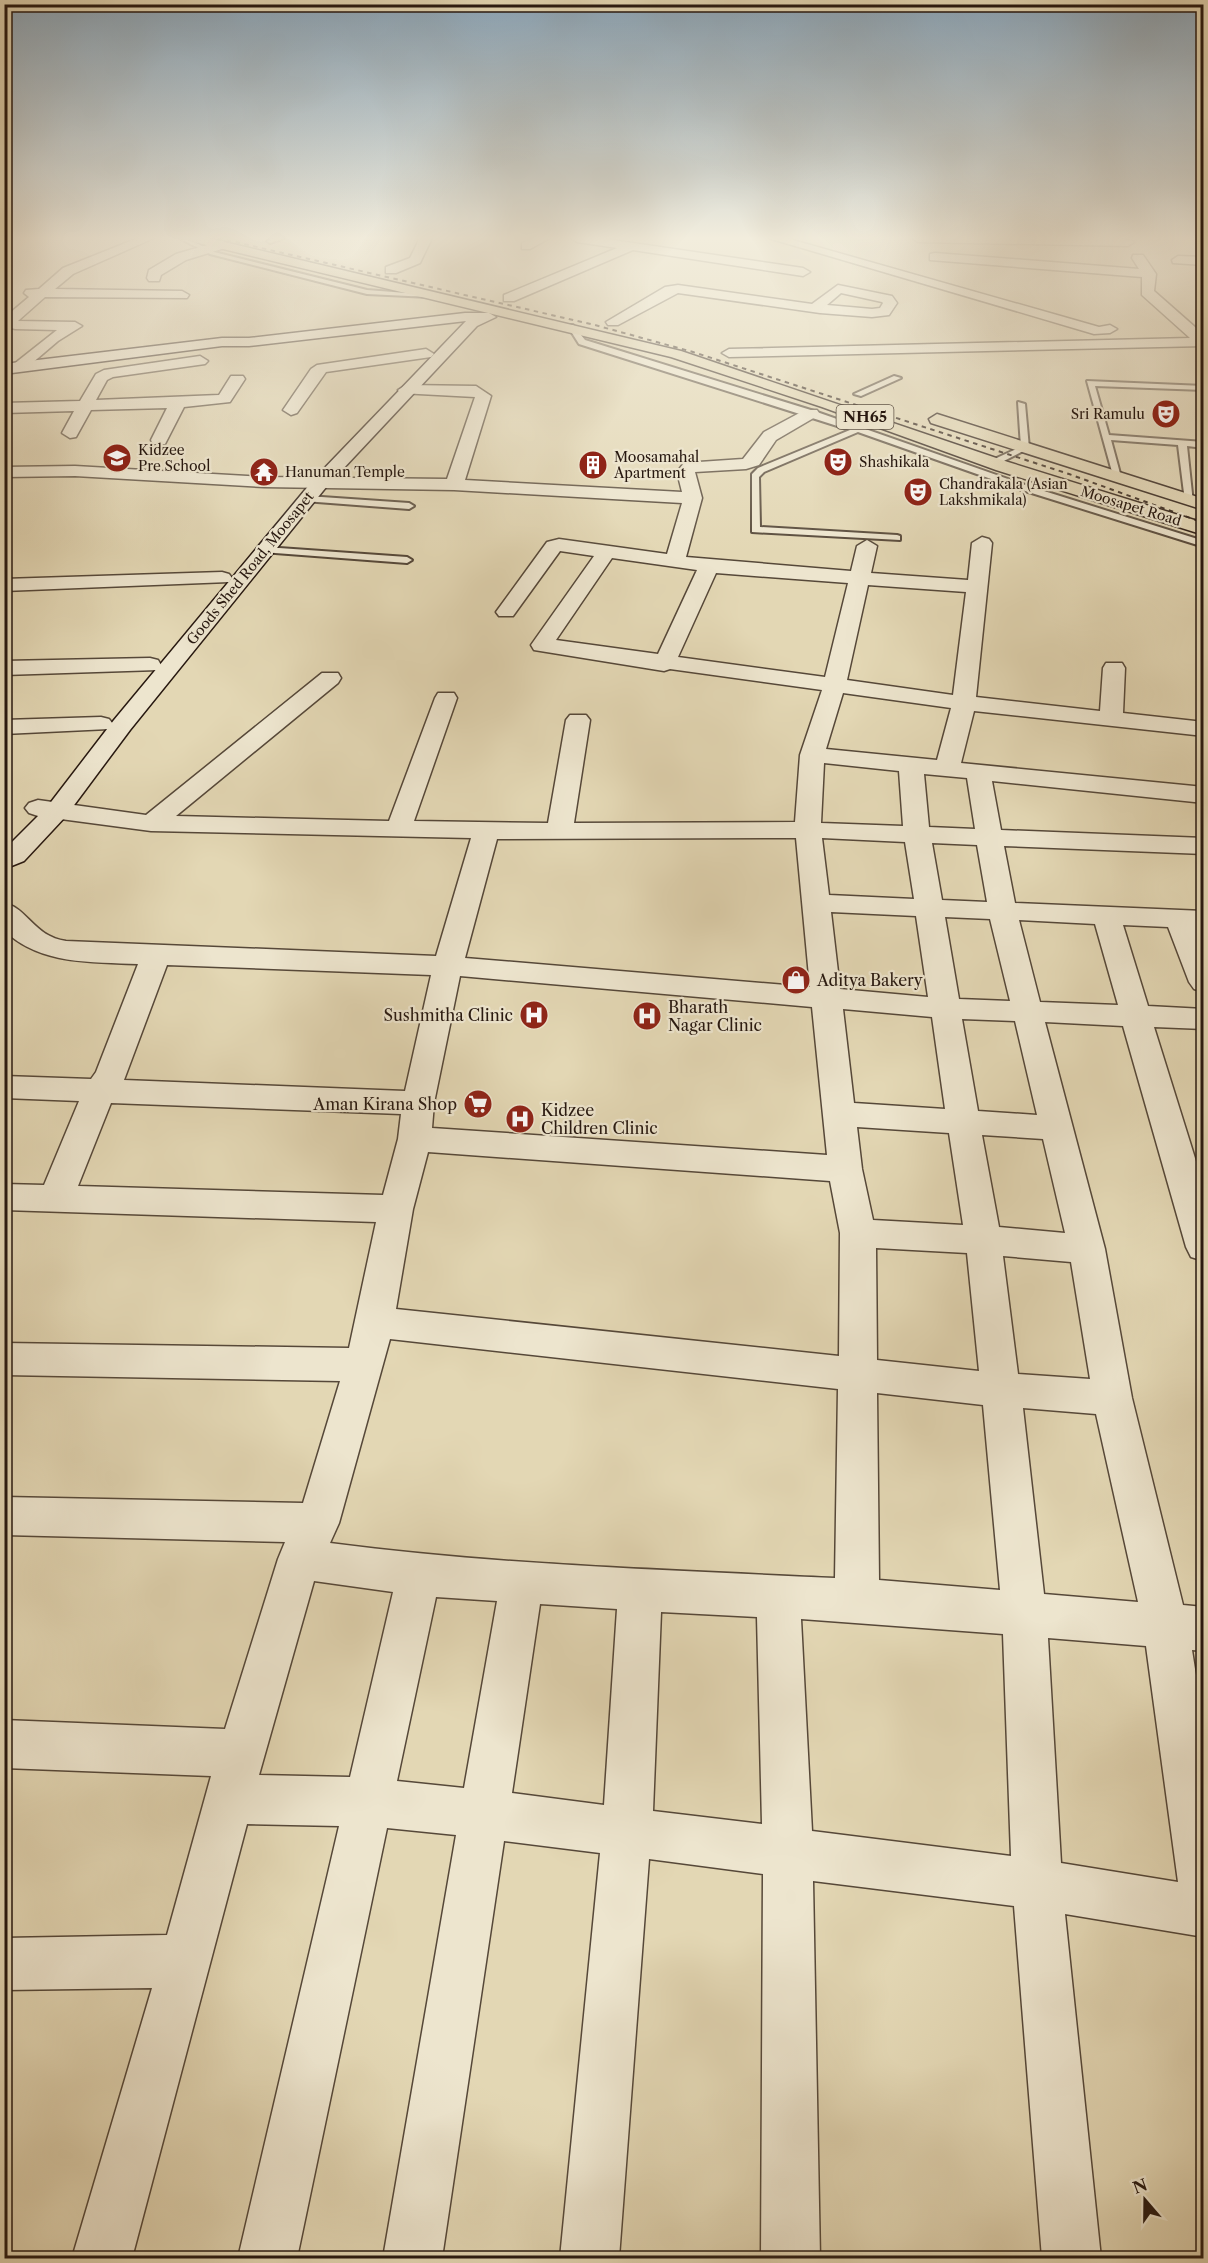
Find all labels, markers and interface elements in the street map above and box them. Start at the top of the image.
theatre icon: Sri Ramulu [1150,398,1182,430]
road number: NH65 [836,405,894,429]
place label: Sri Ramulu [1071,405,1145,423]
place label: Kidzee Pre School [138,441,210,475]
school or university icon: Kidzee Pre School [101,442,133,474]
theatre icon: Shashikala [822,446,854,478]
place label: Moosamahal Apartment [613,448,699,482]
building icon: Moosamahal Apartment [577,449,609,481]
place label: Shashikala [859,453,930,471]
temple icon: Hanuman Temple [248,456,280,488]
place label: Hanuman Temple [285,463,405,481]
place label: Chandrakala (Asian Lakshmikala) [939,475,1068,509]
theatre icon: Chandrakala (Asian Lakshmikala) [902,476,934,508]
street label: Moosapet Road [1079,482,1184,530]
street label: Goods Shed Road, Moosapet [183,488,317,648]
shop icon: Aditya Bakery [780,964,812,996]
place label: Aditya Bakery [816,970,924,990]
place label: Bharath Nagar Clinic [668,997,762,1035]
hospital icon: Sushmitha Clinic [518,999,550,1031]
hospital icon: Bharath Nagar Clinic [631,1000,663,1032]
place label: Sushmitha Clinic [383,1005,513,1025]
supermarket icon: Aman Kirana Shop [462,1088,494,1120]
place label: Aman Kirana Shop [312,1094,457,1114]
place label: Kidzee Children Clinic [541,1100,658,1138]
hospital icon: Kidzee Children Clinic [504,1103,536,1135]
north arrow [1115,2170,1175,2230]
text: N [1130,2174,1150,2198]

